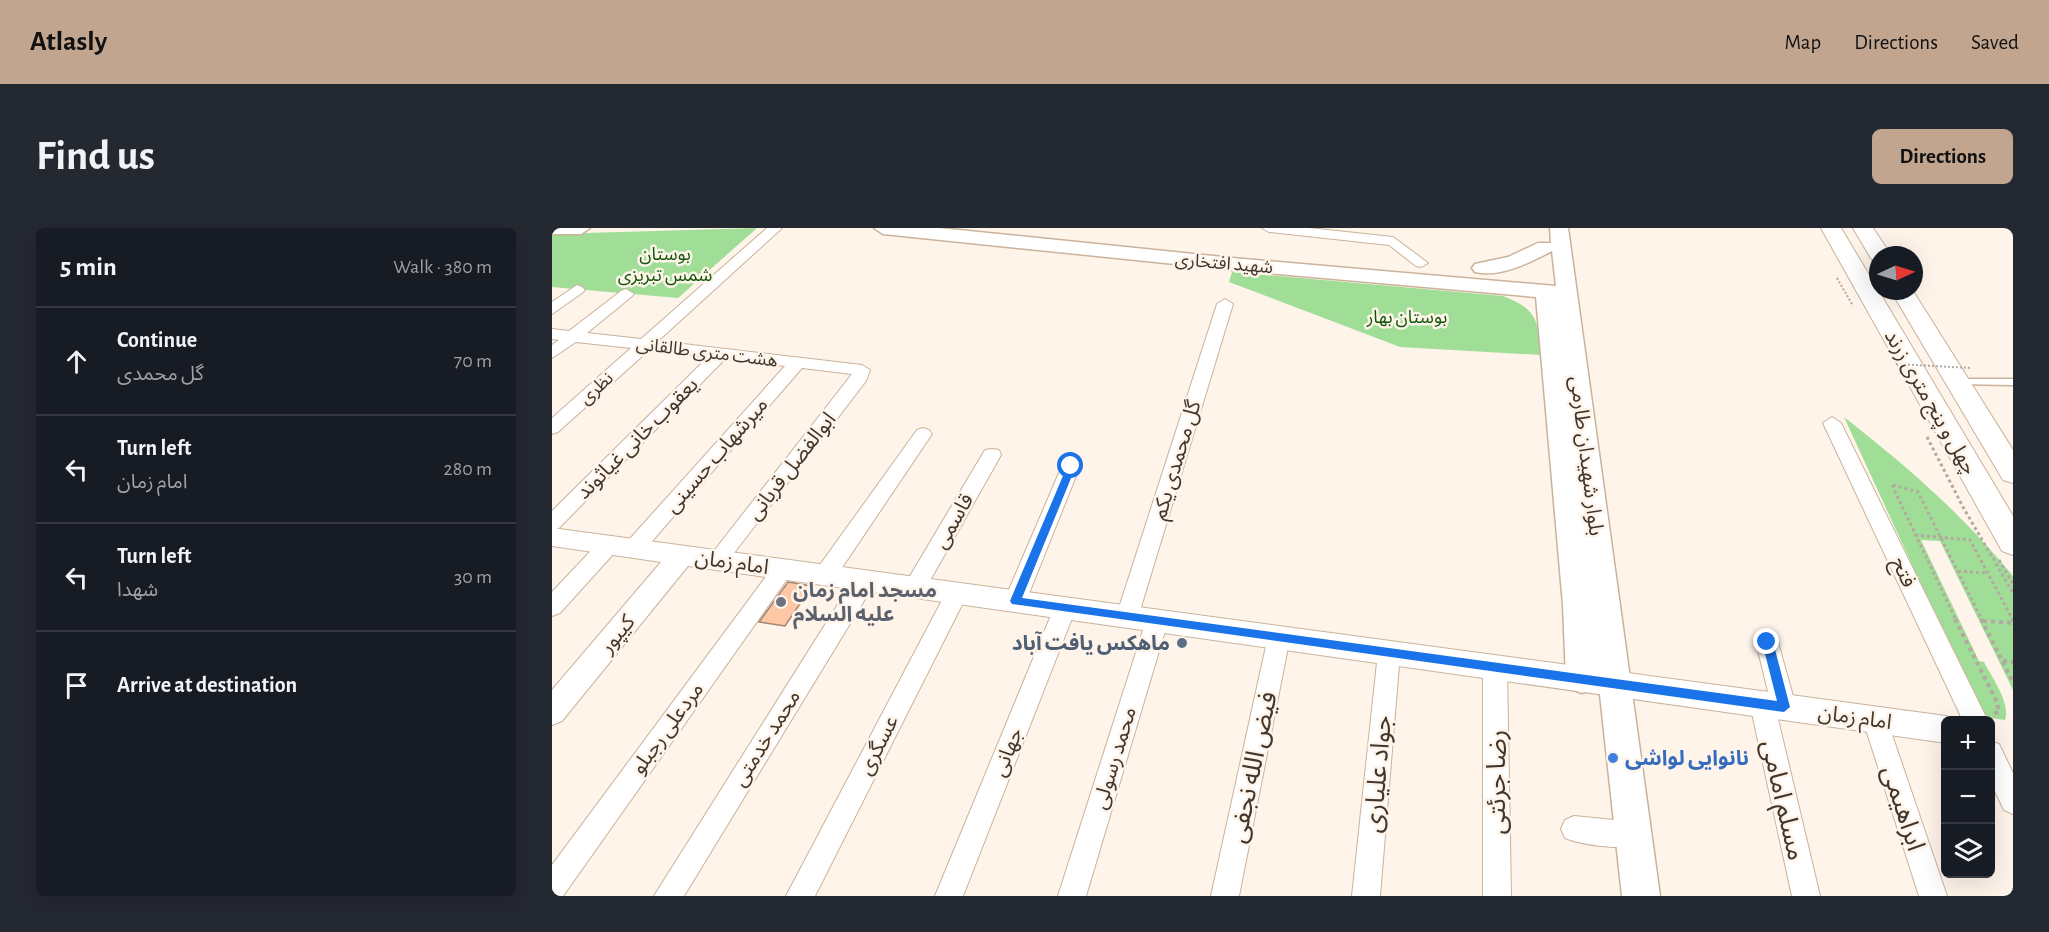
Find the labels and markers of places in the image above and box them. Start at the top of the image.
place label: مسجد امام زمان علیه السلام [793,580,937,630]
marker: مسجد امام زمان علیه السلام [774,595,788,609]
place label: ماهکس یافت آباد [1012,631,1170,655]
marker: ماهکس یافت آباد [1175,636,1189,650]
place label: نانوایی لواشی [1625,748,1749,770]
marker: نانوایی لواشی [1606,751,1620,765]

